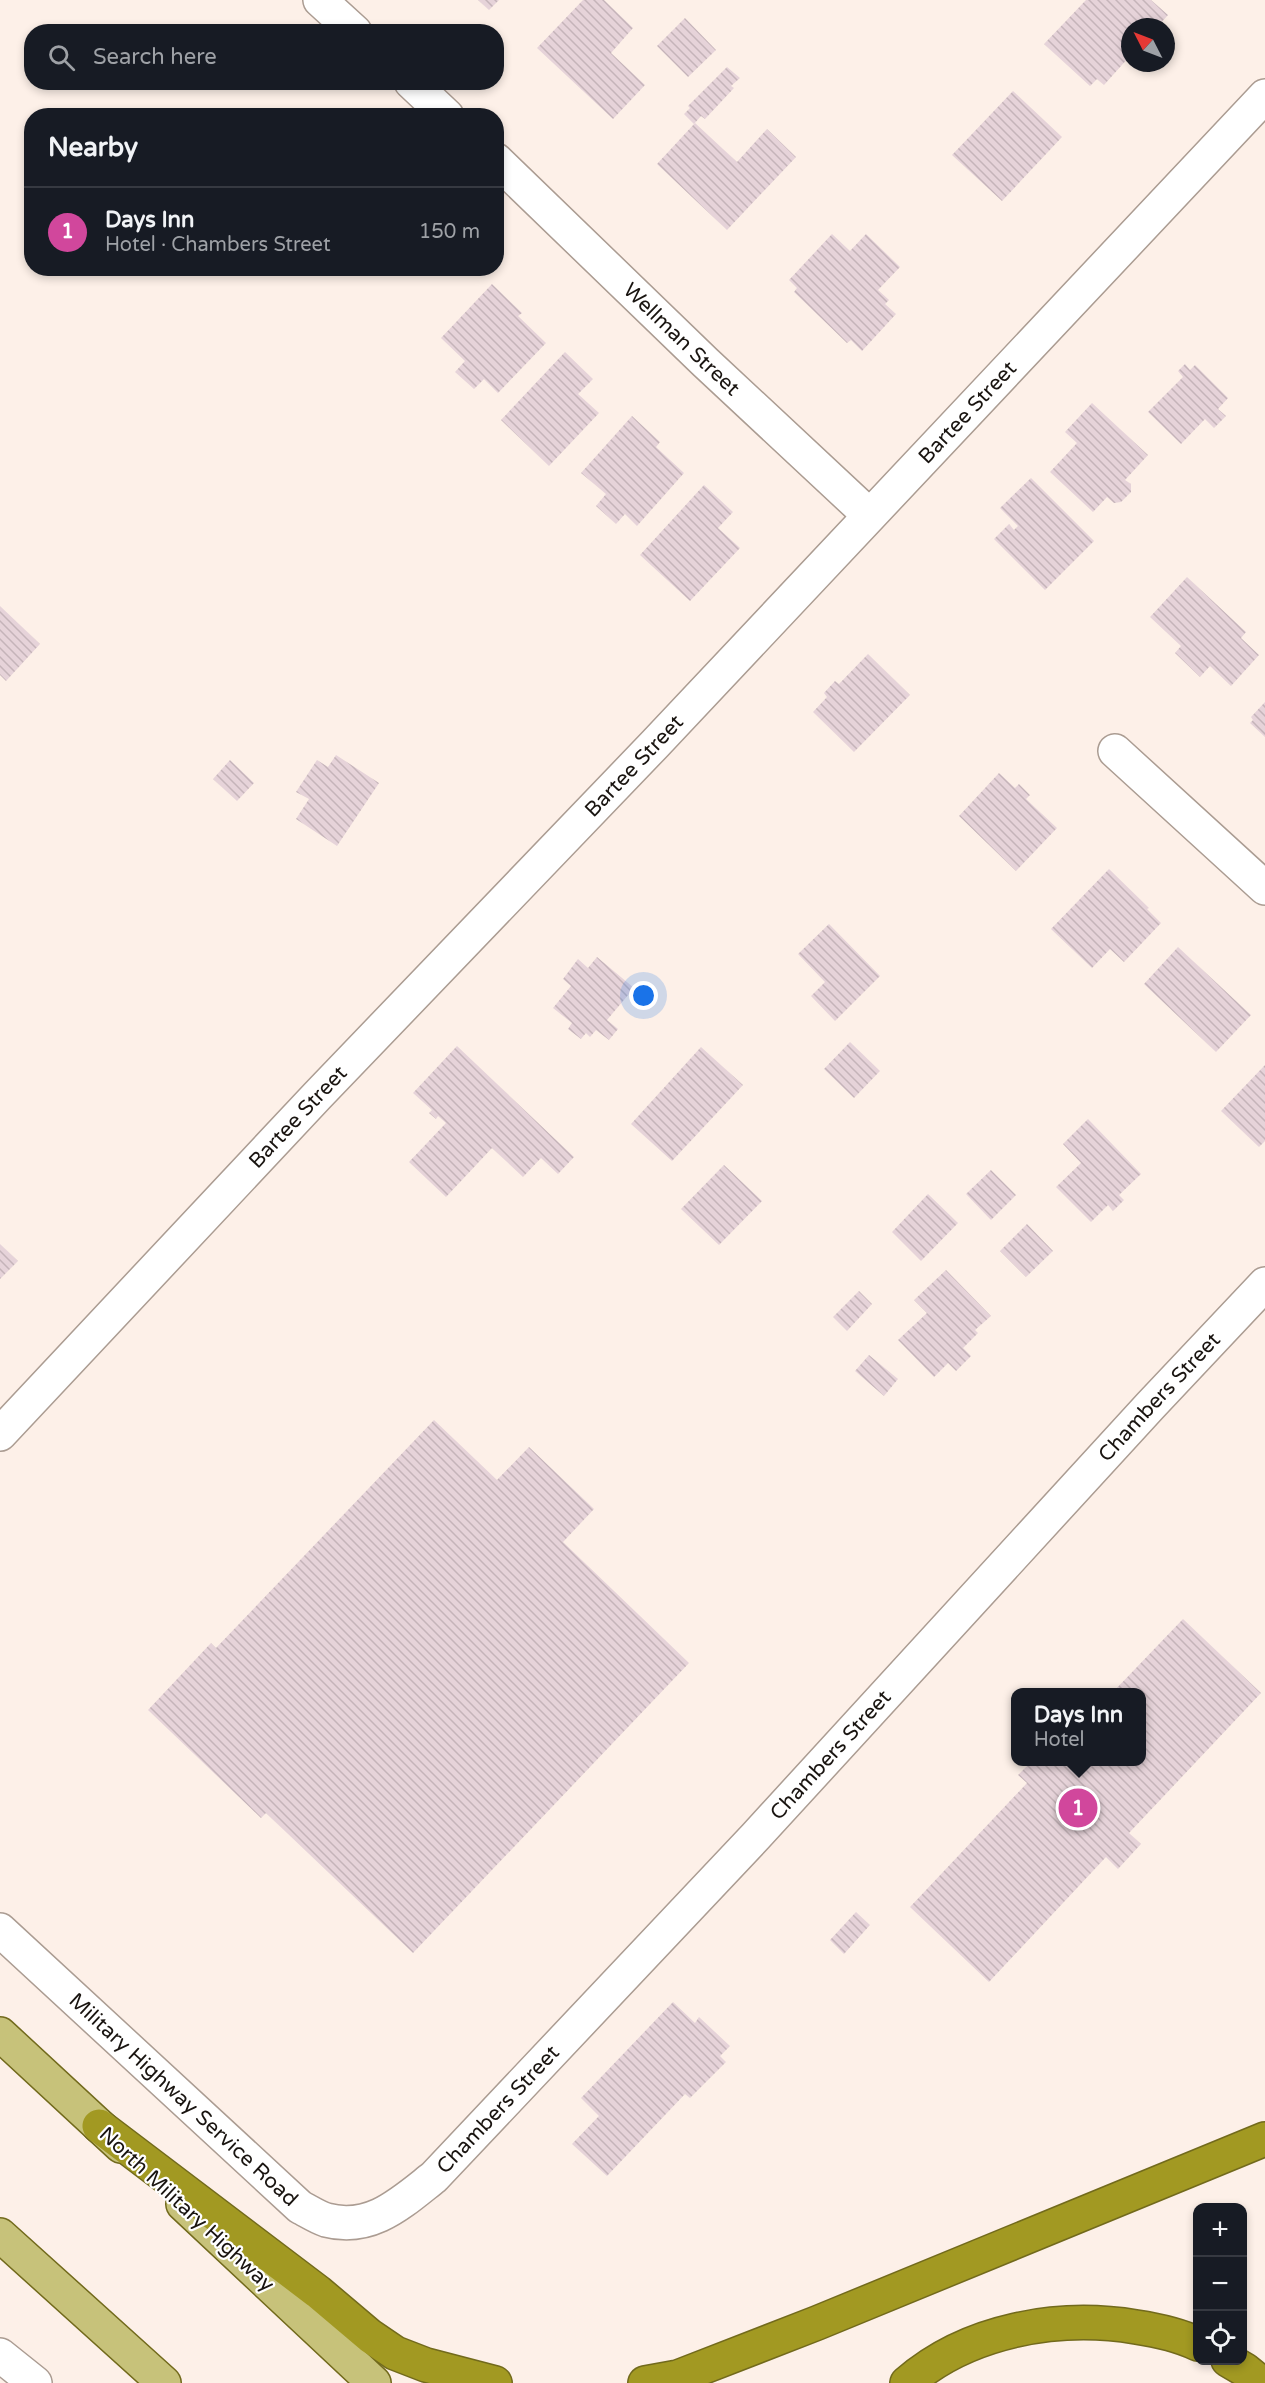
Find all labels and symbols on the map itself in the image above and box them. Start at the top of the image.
north arrow [1121,18,1175,72]
street label: Wellman Street [618,278,745,401]
street label: Bartee Street [913,356,1022,469]
street label: Bartee Street [580,710,689,822]
your location [629,981,658,1010]
street label: Bartee Street [244,1061,352,1174]
street label: Chambers Street [1093,1328,1226,1467]
street label: Chambers Street [765,1685,896,1825]
pin: 1 [1058,1786,1098,1830]
street label: Military Highway Service Road [64,1988,303,2212]
street label: Chambers Street [432,2040,565,2179]
street label: North Military Highway [94,2122,279,2297]

